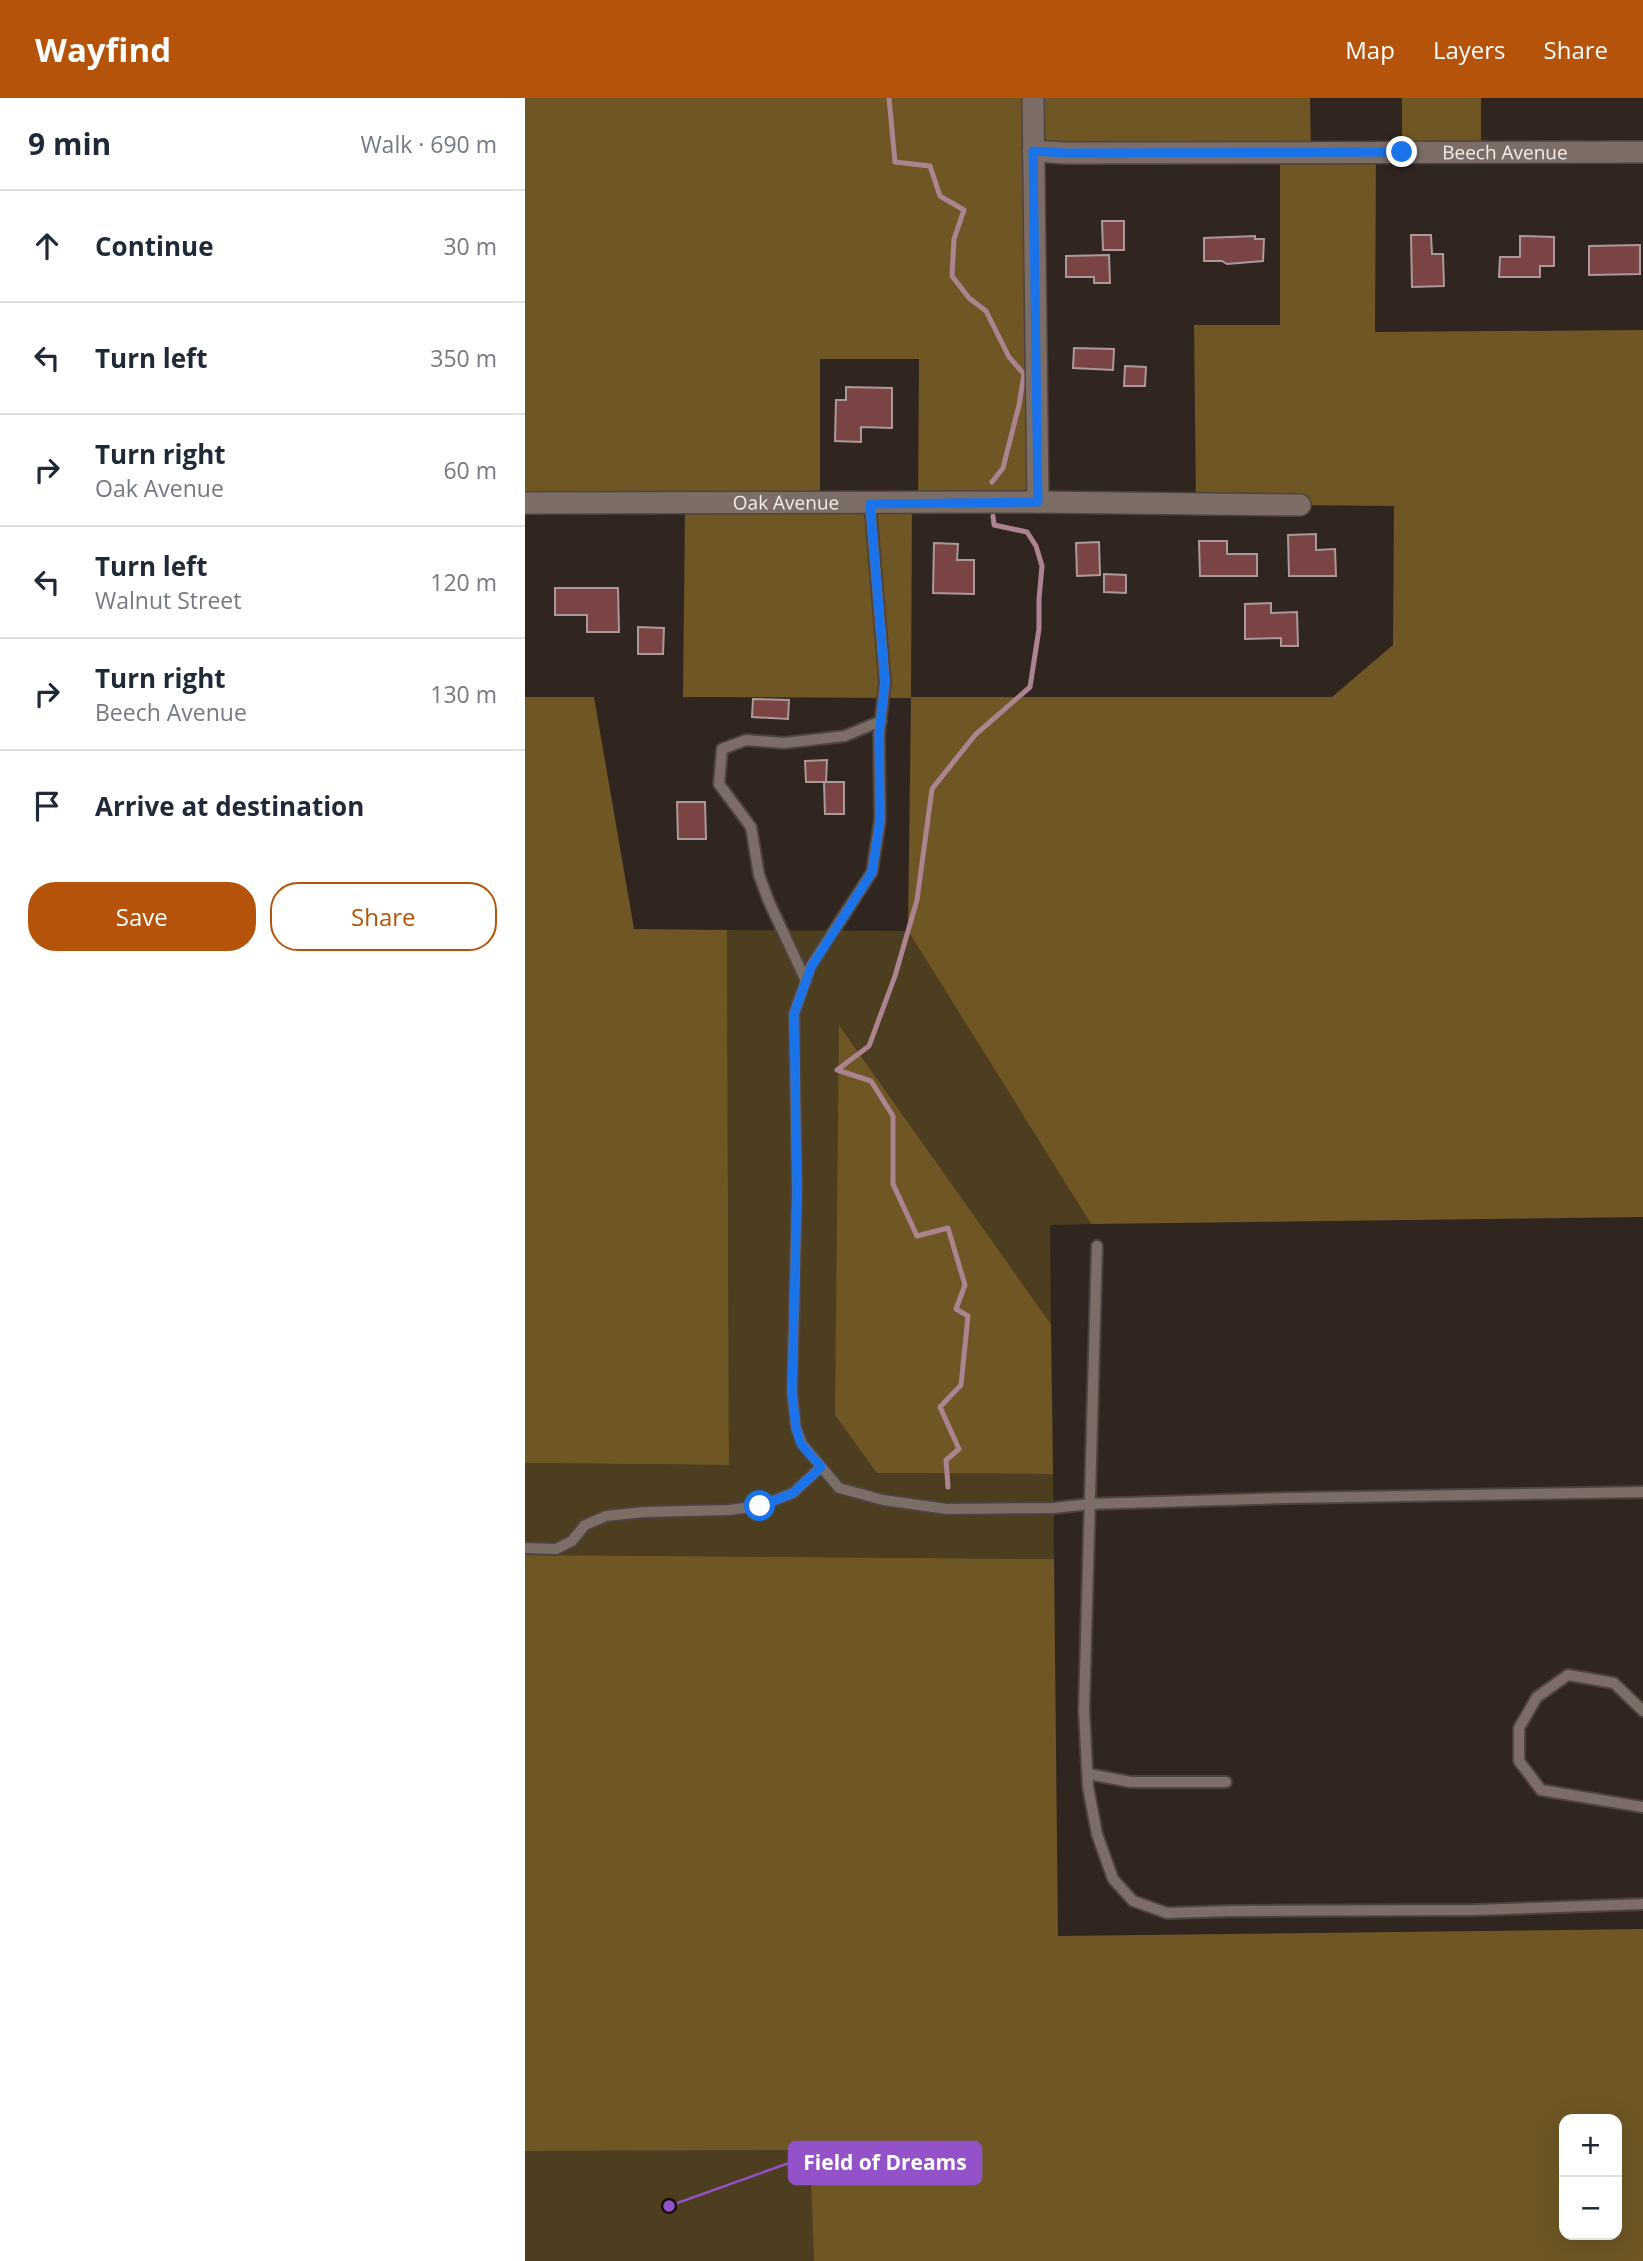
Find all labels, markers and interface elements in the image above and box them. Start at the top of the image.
text: Wayfind [35,27,171,72]
text: Map [1345,33,1395,66]
text: Layers [1433,33,1506,66]
text: Share [1544,33,1608,66]
text: 9 min [28,123,111,164]
text: Walk · 690 m [360,128,497,160]
route end [1386,136,1417,167]
street label: Beech Avenue [1442,139,1568,165]
icon: ahead [28,227,66,265]
text: Continue [95,228,214,264]
text: 30 m [443,230,497,262]
icon: left [28,339,66,377]
text: Turn left [95,340,207,376]
text: 350 m [430,342,497,374]
text: Turn right [95,436,226,472]
icon: right [28,451,66,489]
text: 60 m [443,454,497,486]
text: Oak Avenue [95,472,224,504]
street label: Oak Avenue [733,489,839,516]
text: Turn left [95,548,207,584]
icon: left [28,563,66,601]
text: 120 m [430,566,497,598]
text: Walnut Street [95,584,241,616]
text: Turn right [95,660,226,696]
icon: right [28,675,66,713]
text: 130 m [430,678,497,710]
text: Beech Avenue [95,696,247,728]
icon: arrive [28,787,66,825]
text: Arrive at destination [95,788,364,824]
button: Save [28,882,256,951]
button: Share [270,882,497,951]
route start [744,1490,775,1521]
map controls [1559,2114,1622,2240]
button: + [1559,2114,1622,2177]
callout: Field of Dreams [789,2142,981,2184]
text: Field of Dreams [803,2148,967,2176]
button: − [1559,2177,1622,2240]

